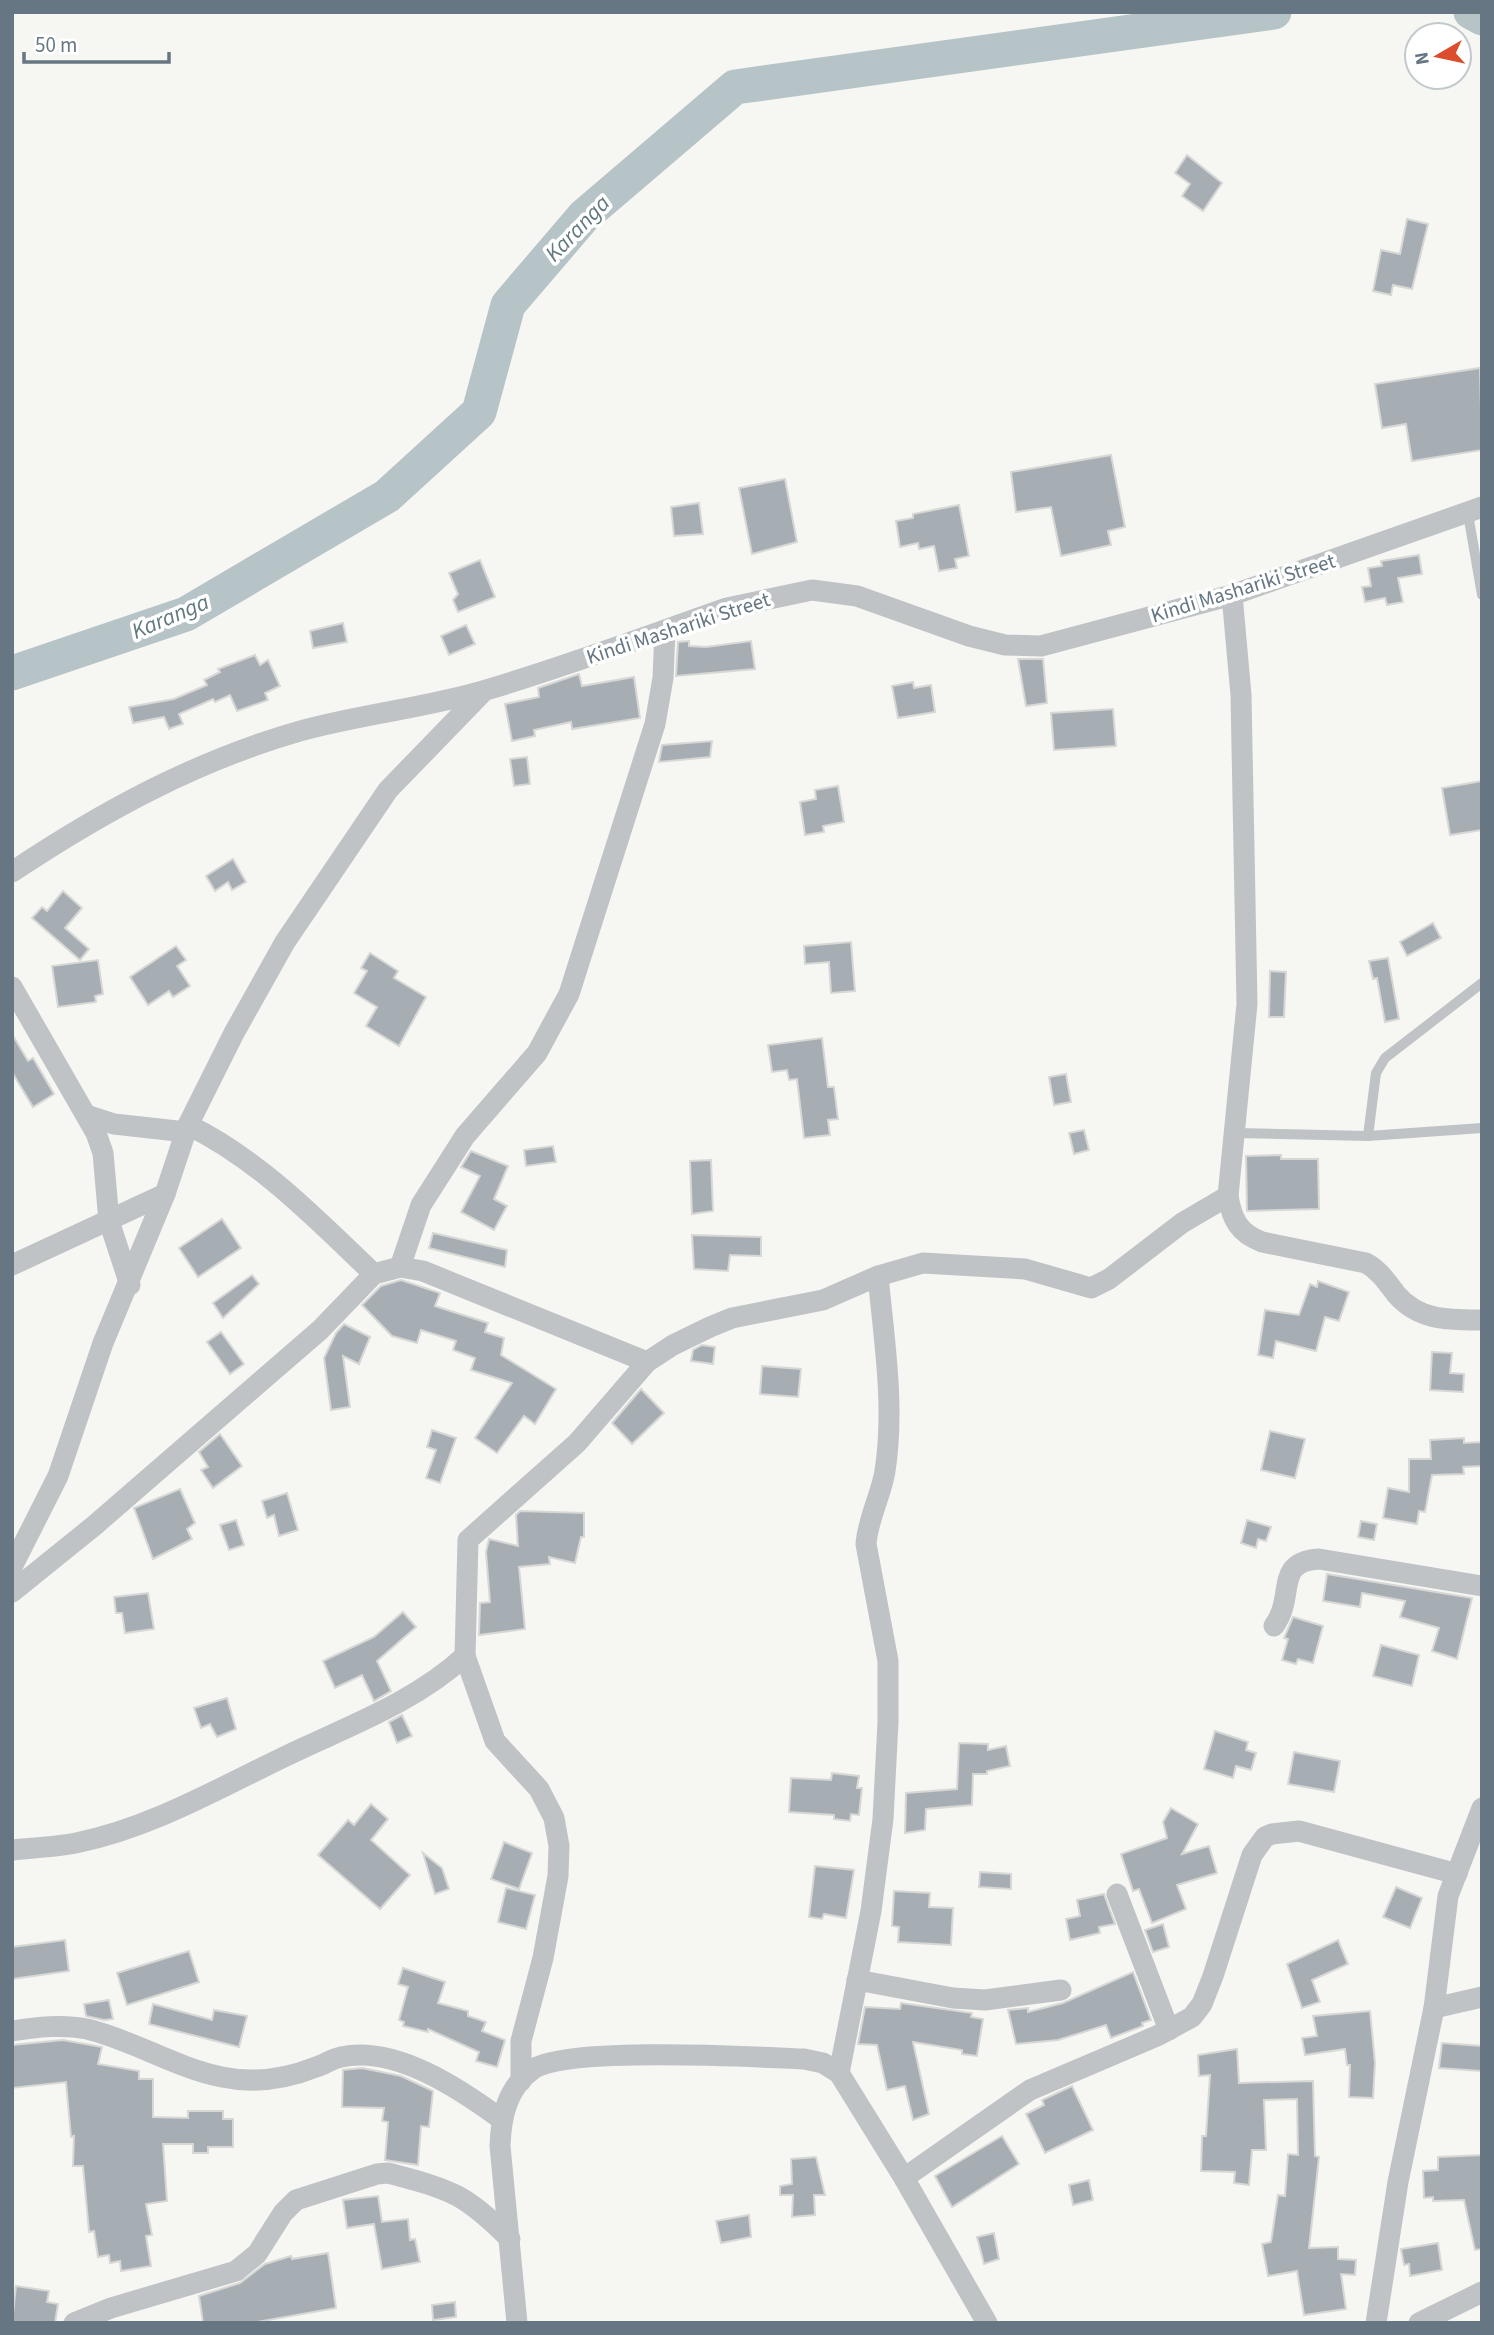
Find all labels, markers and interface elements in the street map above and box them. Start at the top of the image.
scale bar [24,21,170,65]
north arrow [1403,21,1473,91]
text: 50 m [35,30,77,60]
text: N [1408,50,1437,67]
water label: Karanga [537,188,618,269]
street label: Kindi Mashariki Street [1147,546,1339,630]
street label: Kindi Mashariki Street [582,584,774,672]
water label: Karanga [126,585,214,648]

